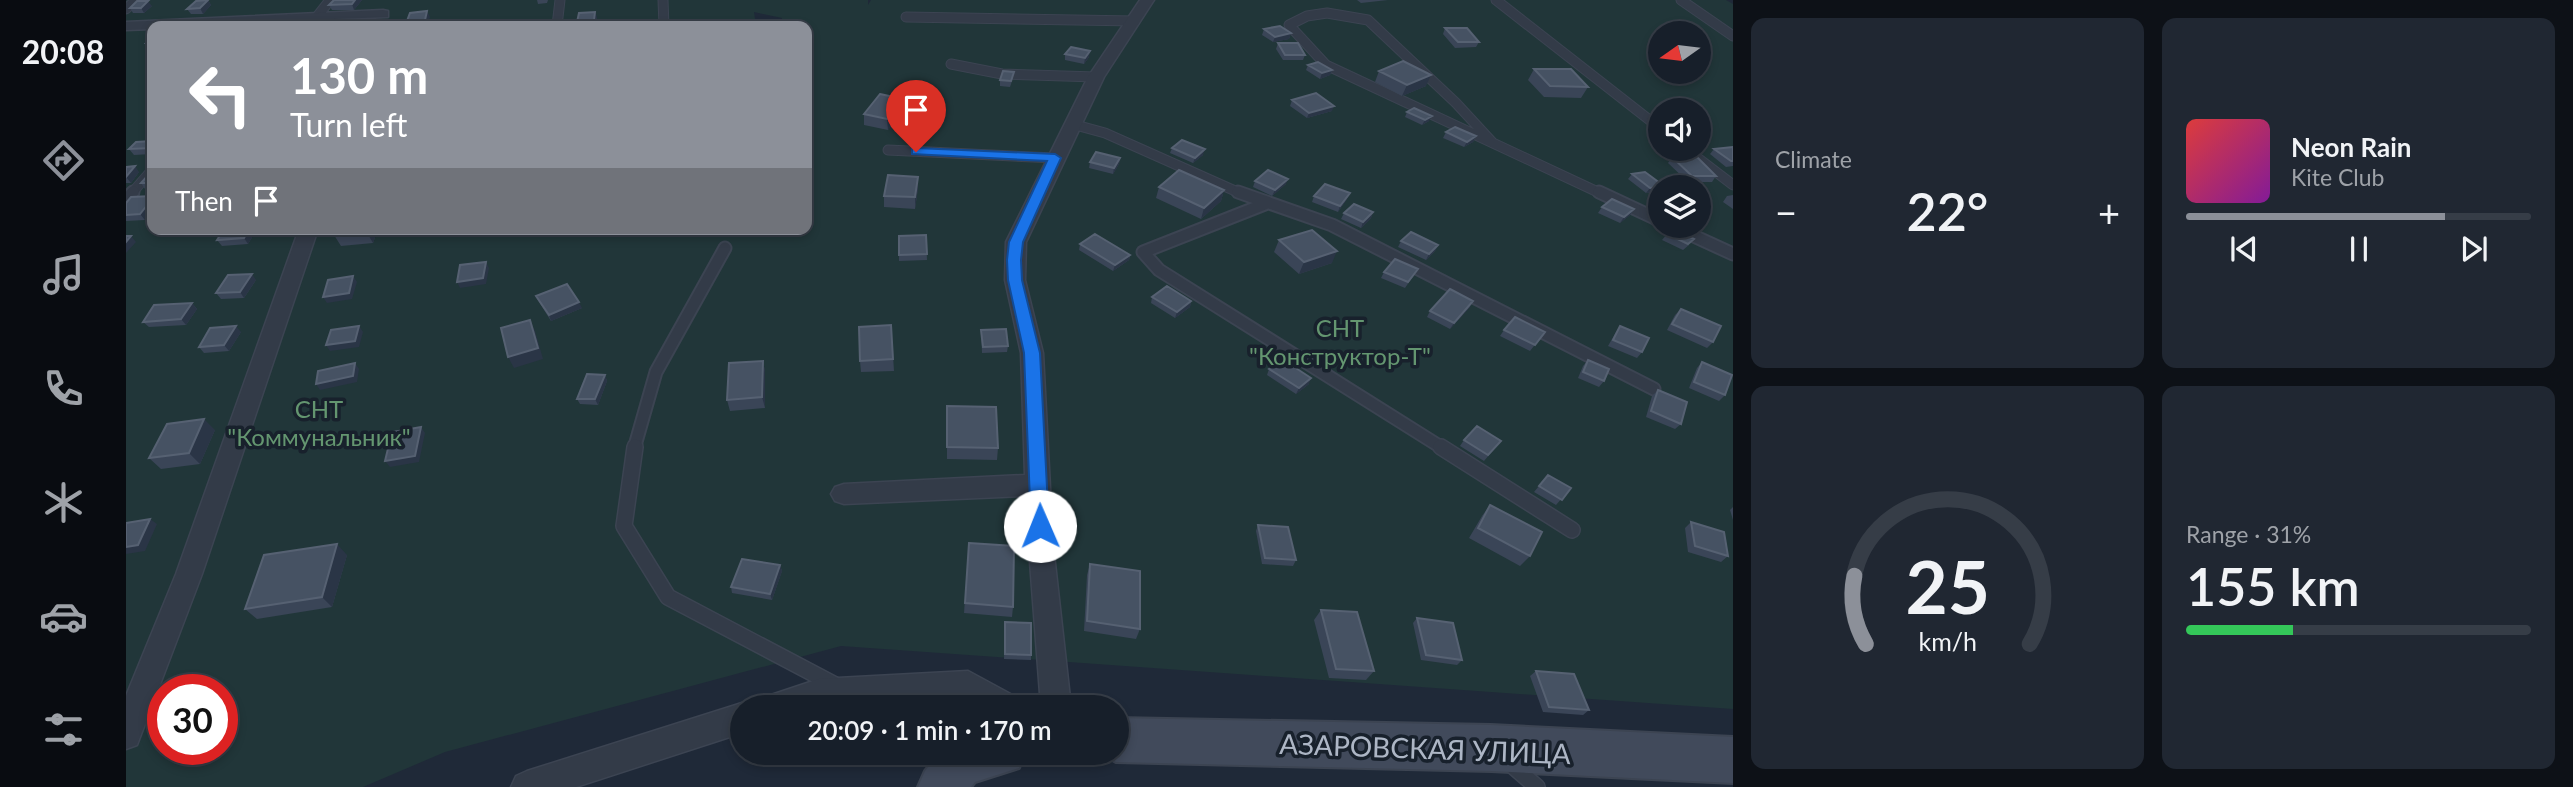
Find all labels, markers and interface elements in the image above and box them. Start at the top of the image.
north arrow [1648,21,1712,84]
map controls [1648,21,1711,238]
text: 20:08 [22,32,104,71]
text: 130 m [290,46,428,104]
icon: left [175,49,266,140]
pin [886,80,946,152]
icon: arrive [897,91,935,129]
button: sound [1648,98,1711,161]
text: Turn left [290,105,407,144]
text: Neon Rain [2291,131,2411,163]
icon: directions [39,136,88,185]
text: Climate [1775,145,1852,173]
text: Kite Club [2291,163,2384,191]
button: layers [1648,175,1711,238]
text: 22° [1907,180,1988,242]
icon: arrive [247,182,285,220]
text: Then [175,185,233,217]
text: − [1775,189,1797,235]
text: + [2098,189,2120,235]
icon: previous [2225,230,2263,268]
icon: pause [2340,230,2378,268]
icon: next [2455,230,2493,268]
icon: music [39,250,88,299]
park label: СНТ "Конструктор-Т" [1249,313,1431,370]
icon: phone [39,364,88,413]
park label: СНТ "Коммунальник" [227,394,411,451]
icon: climate [39,478,88,527]
position arrow [1003,489,1077,563]
text: Range · 31% [2186,520,2311,548]
text: 25 [1905,542,1990,630]
text: 155 km [2186,555,2360,617]
icon: car [39,592,88,641]
text: km/h [1918,625,1977,655]
speed limit sign: 30 [147,674,238,765]
icon: filters [39,705,88,754]
text: 20:09 · 1 min · 170 m [807,714,1052,746]
street label: АЗАРОВСКАЯ УЛИЦА [1279,726,1571,770]

